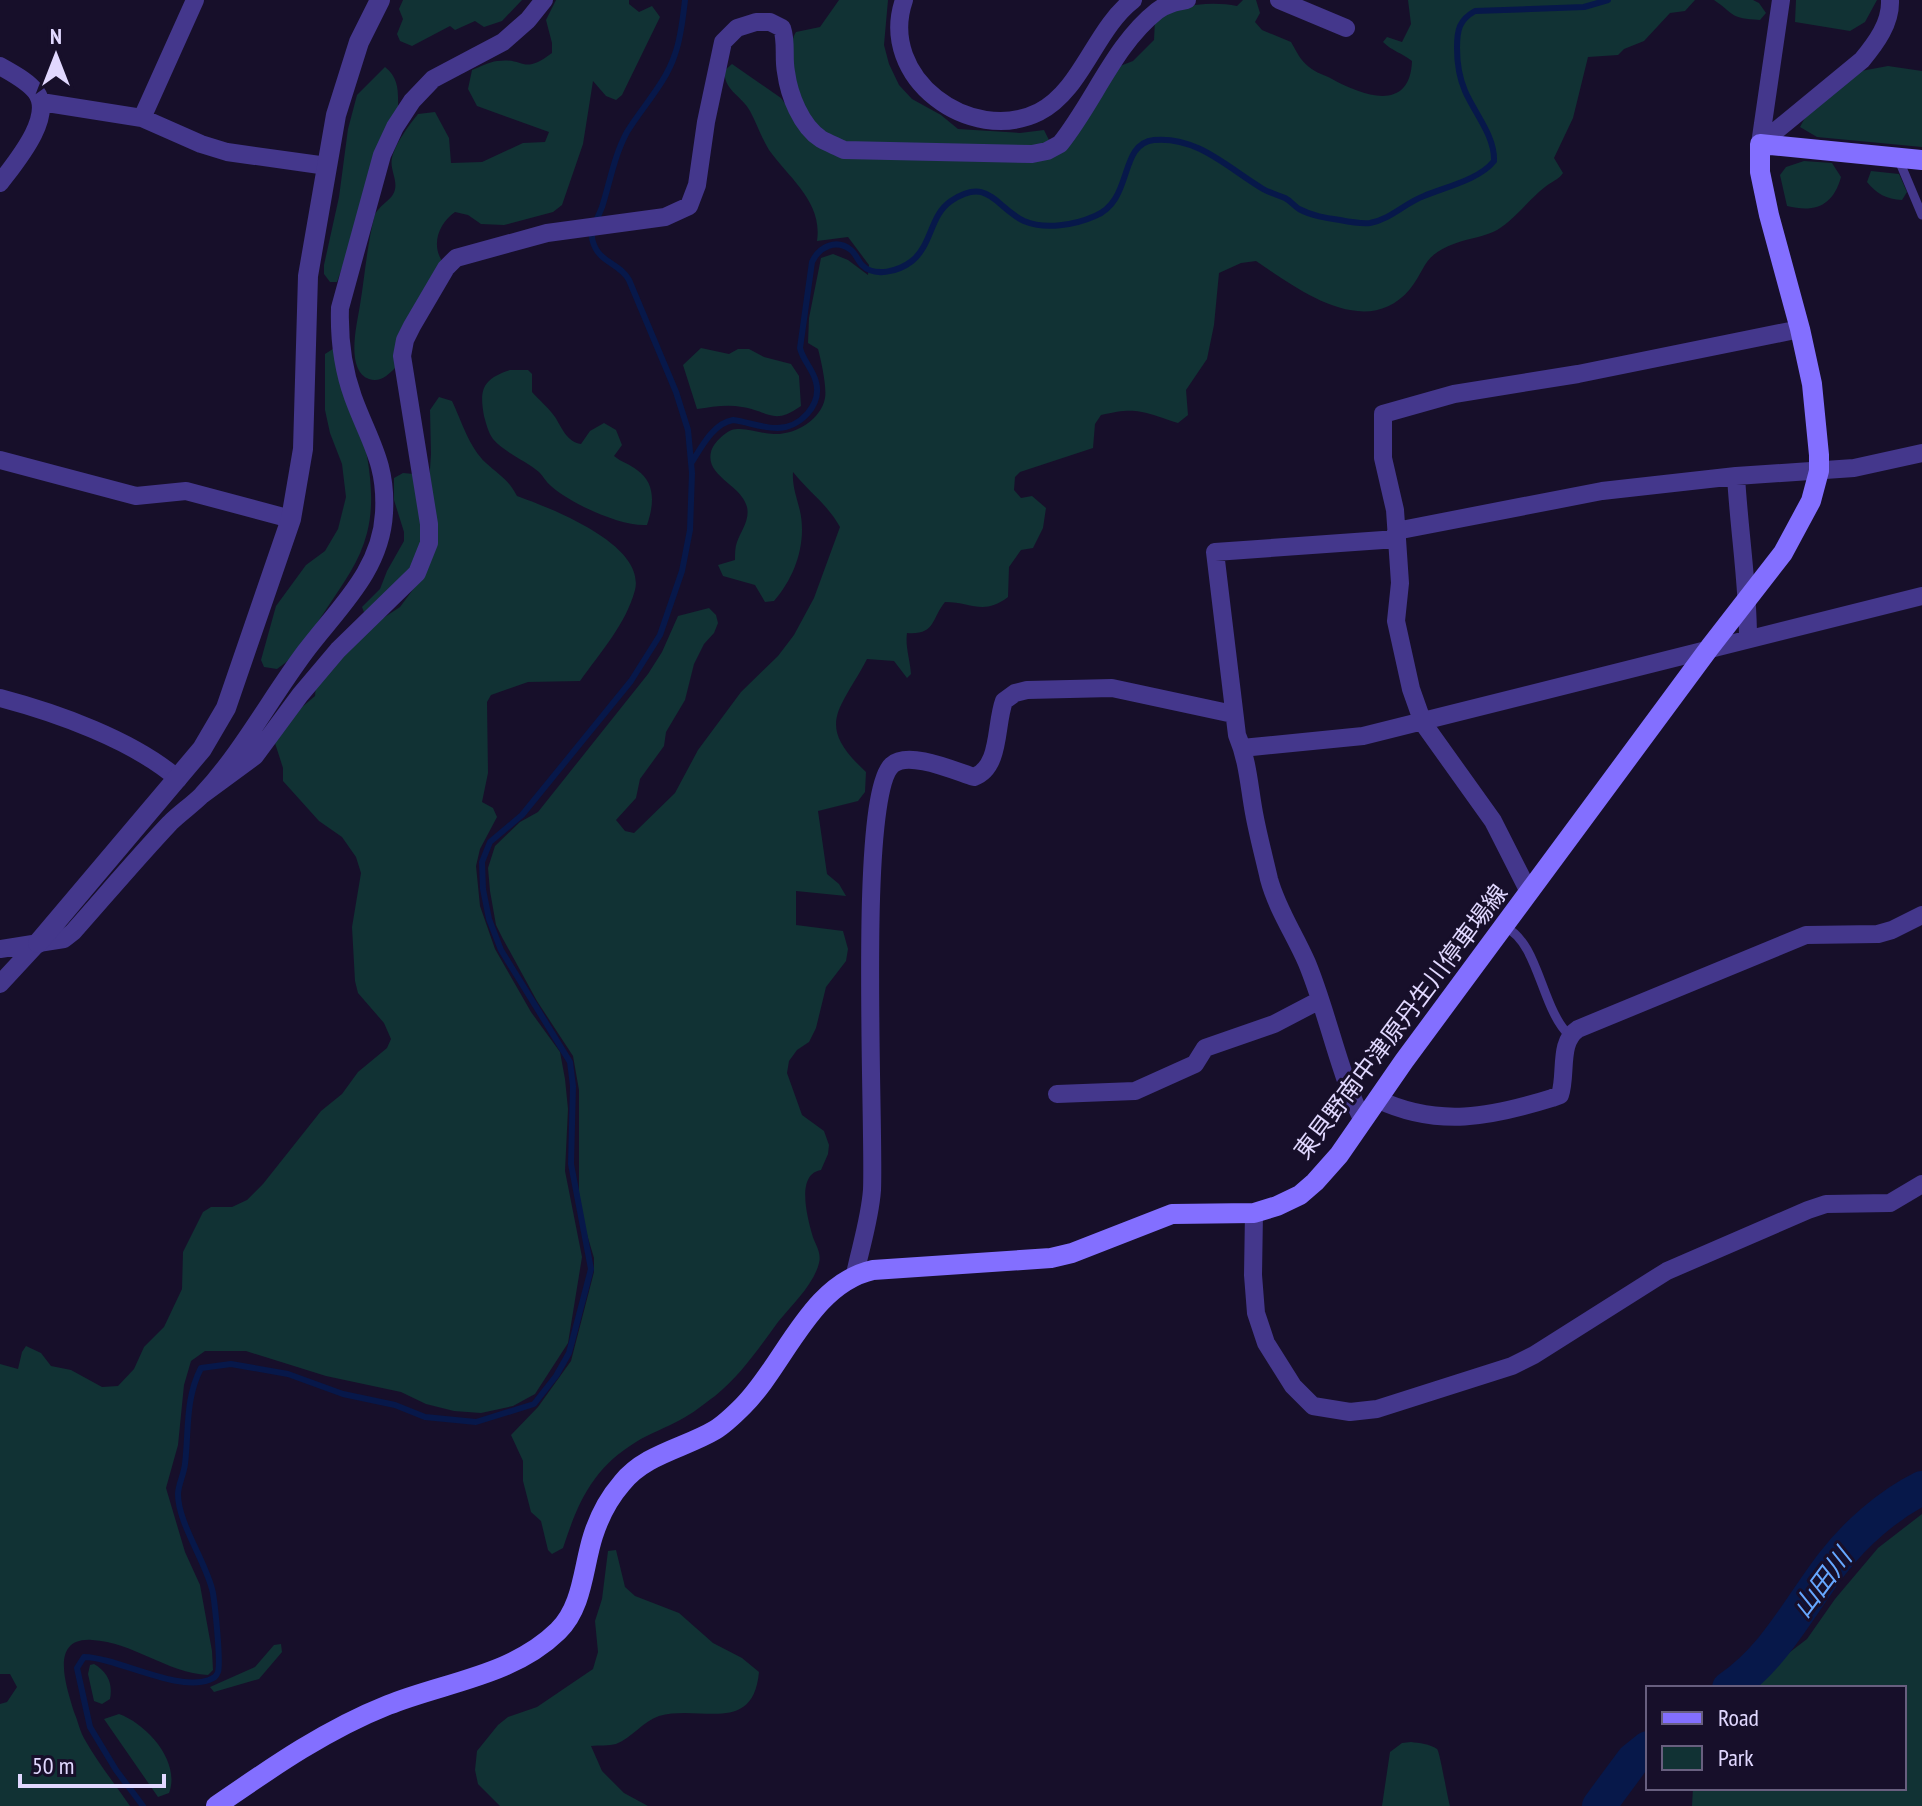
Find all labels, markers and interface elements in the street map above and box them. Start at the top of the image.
north arrow [16,16,96,96]
text: N [50,22,62,50]
street label: 東貝野南中津原丹生川停車場線 [1287,878,1514,1165]
water label: 山田川 [1785,1539,1860,1624]
legend [1646,1686,1906,1790]
text: Road [1718,1702,1759,1733]
scale bar [20,1738,164,1788]
text: Park [1718,1742,1754,1773]
text: 50 m [32,1750,74,1781]

